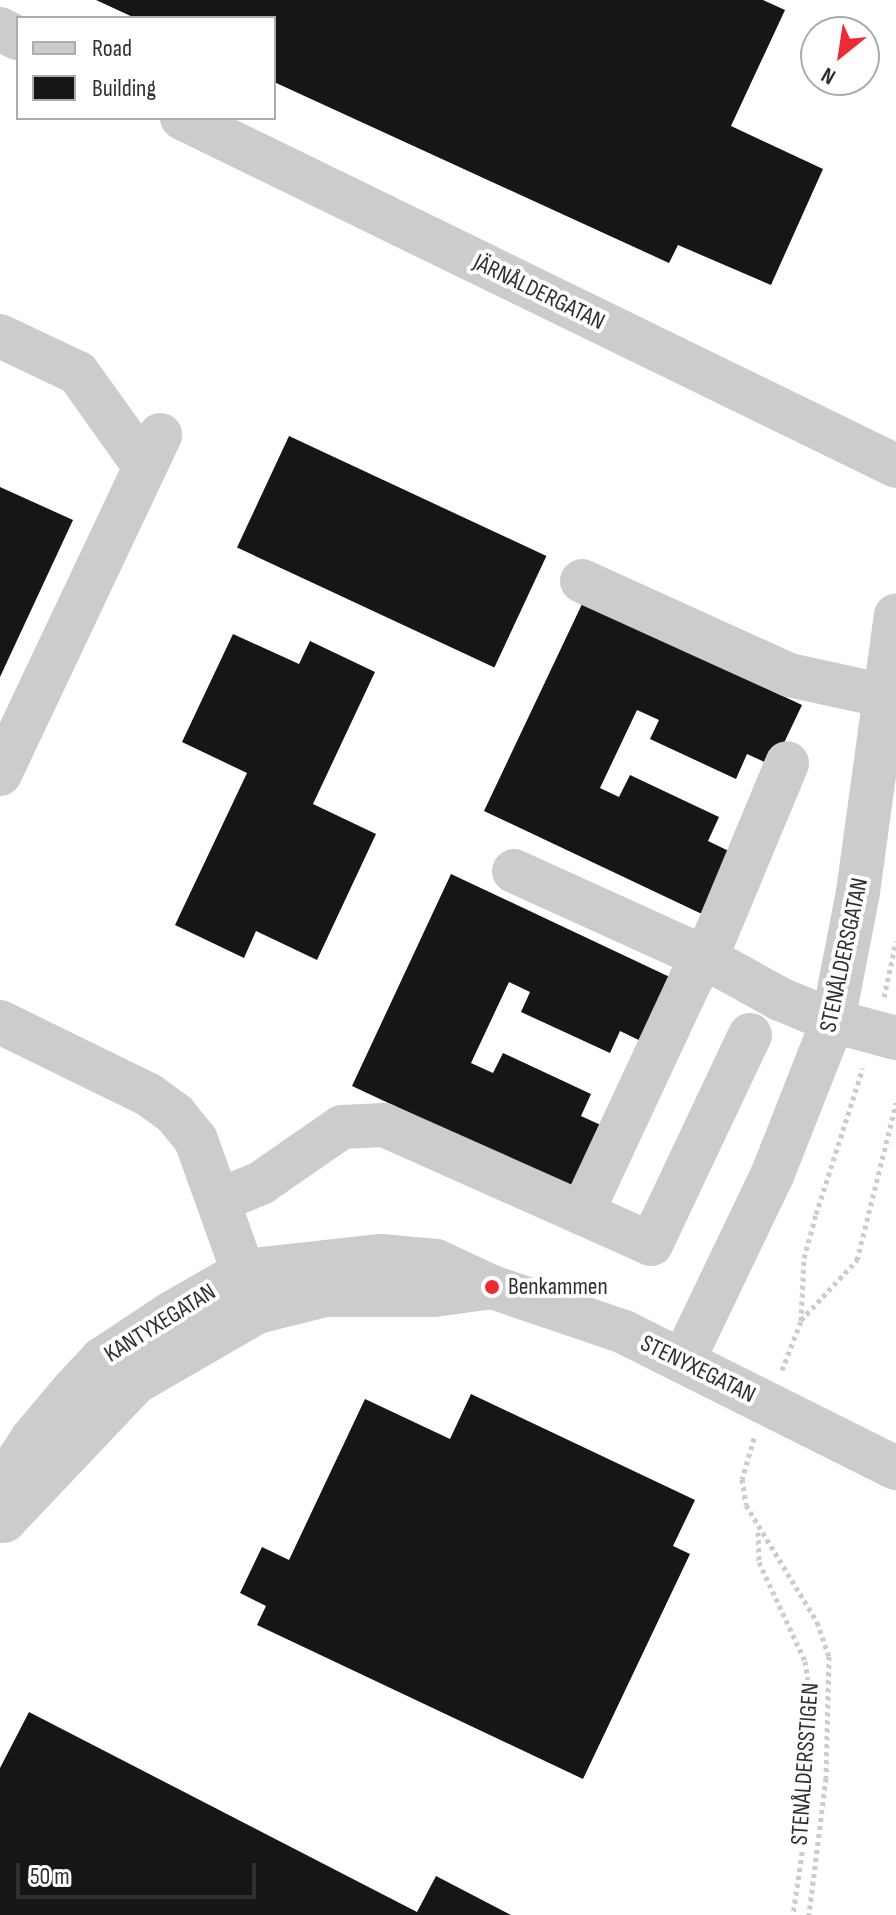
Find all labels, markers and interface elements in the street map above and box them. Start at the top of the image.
legend [16,16,276,120]
north arrow [800,16,880,96]
text: Road [92,34,132,63]
text: N [817,61,841,90]
text: Building [92,74,156,103]
street label: JÄRNÅLDERGATAN [468,248,610,336]
street label: STENÅLDERSGATAN [814,875,874,1035]
place label: Benkammen [508,1273,608,1301]
street label: KANTYXEGATAN [99,1278,221,1368]
marker: Benkammen [483,1278,501,1296]
street label: STENYXEGATAN [636,1329,760,1409]
street label: STENÅLDERSSTIGEN [785,1682,825,1846]
scale bar [20,1847,260,1897]
text: 50 m [30,1862,70,1891]

